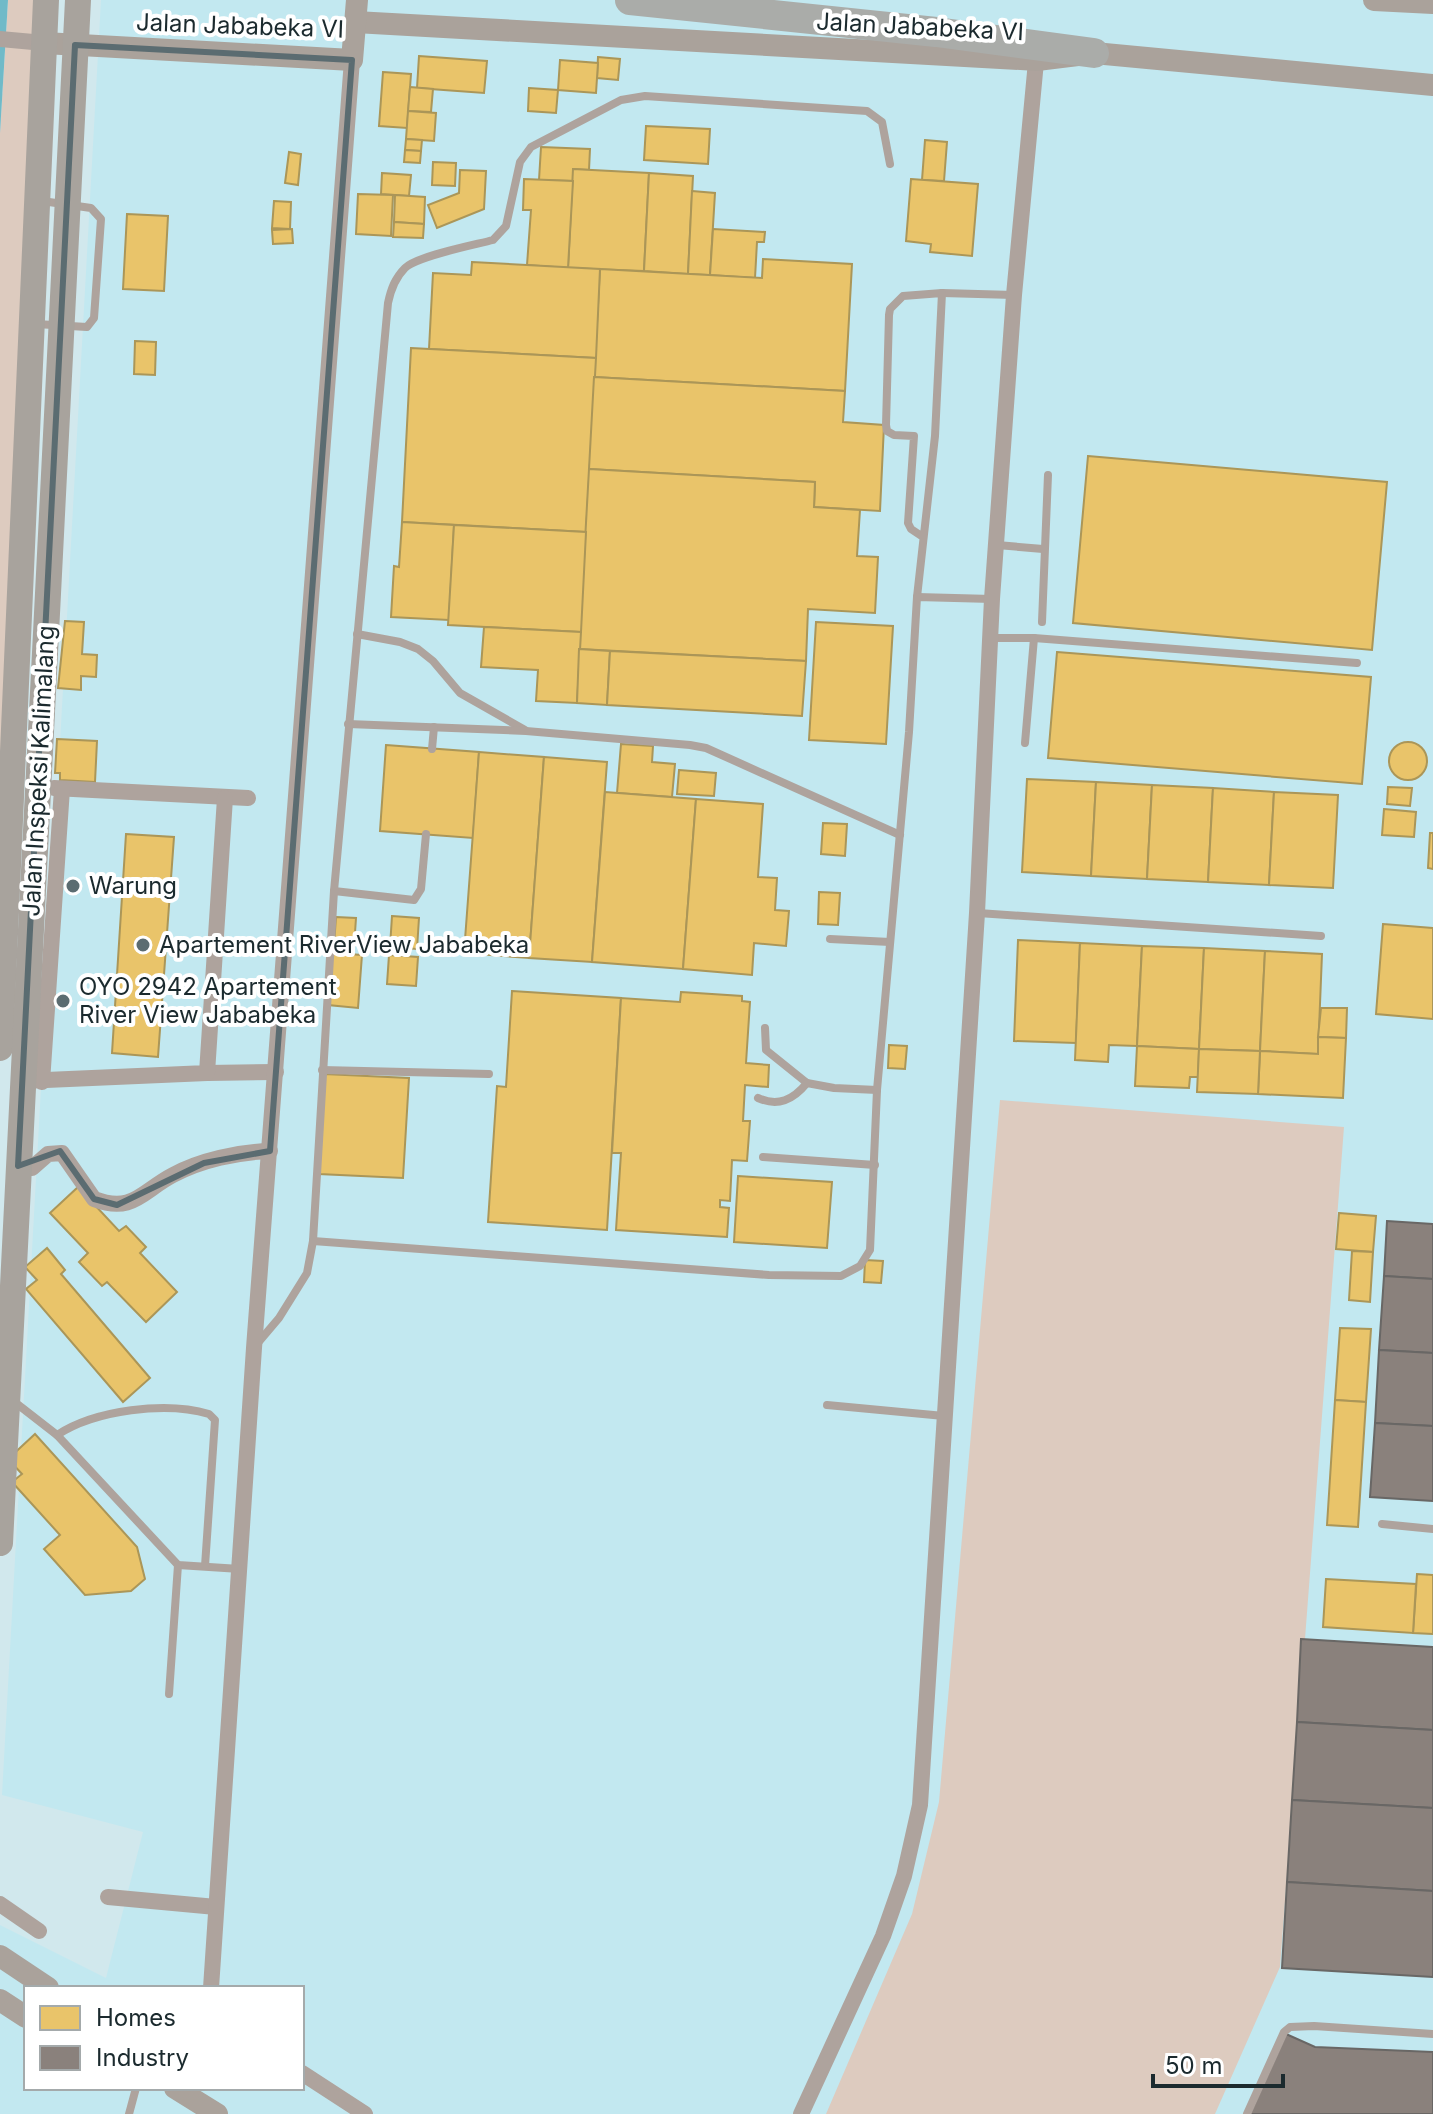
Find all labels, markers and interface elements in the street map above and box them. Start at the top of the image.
street label: Jalan Jababeka VI [136,7,344,44]
street label: Jalan Jababeka VI [815,7,1025,46]
street label: Jalan Inspeksi Kalimalang [16,625,61,917]
place label: Warung [89,871,177,900]
marker: Warung [64,877,82,895]
place label: Apartement RiverView Jababeka [159,930,529,959]
marker: Apartement RiverView Jababeka [134,936,152,954]
place label: OYO 2942 Apartement River View Jababeka [79,972,337,1029]
marker: OYO 2942 Apartement River View Jababeka [54,992,72,1010]
legend [24,1986,304,2090]
text: Homes [96,2003,176,2032]
scale bar [1153,2038,1283,2088]
text: Industry [96,2043,189,2072]
text: 50 m [1165,2051,1223,2080]

